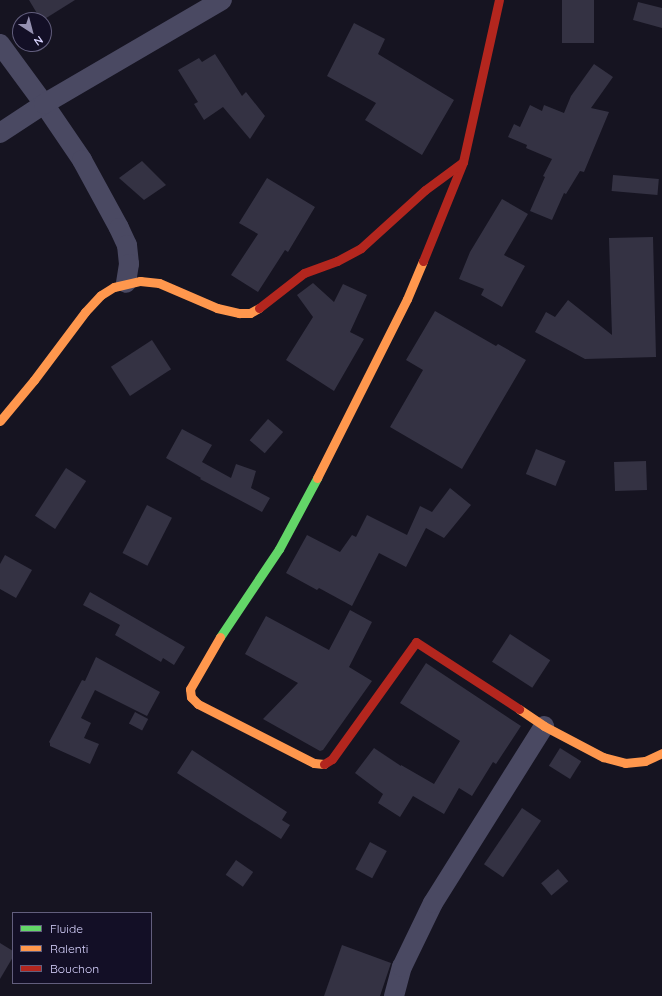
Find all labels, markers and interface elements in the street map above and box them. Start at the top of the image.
north arrow [12,12,52,52]
text: N [31,33,46,49]
legend [12,912,152,984]
text: Fluide [50,921,83,936]
text: Ralenti [50,941,88,956]
text: Bouchon [50,961,99,976]

